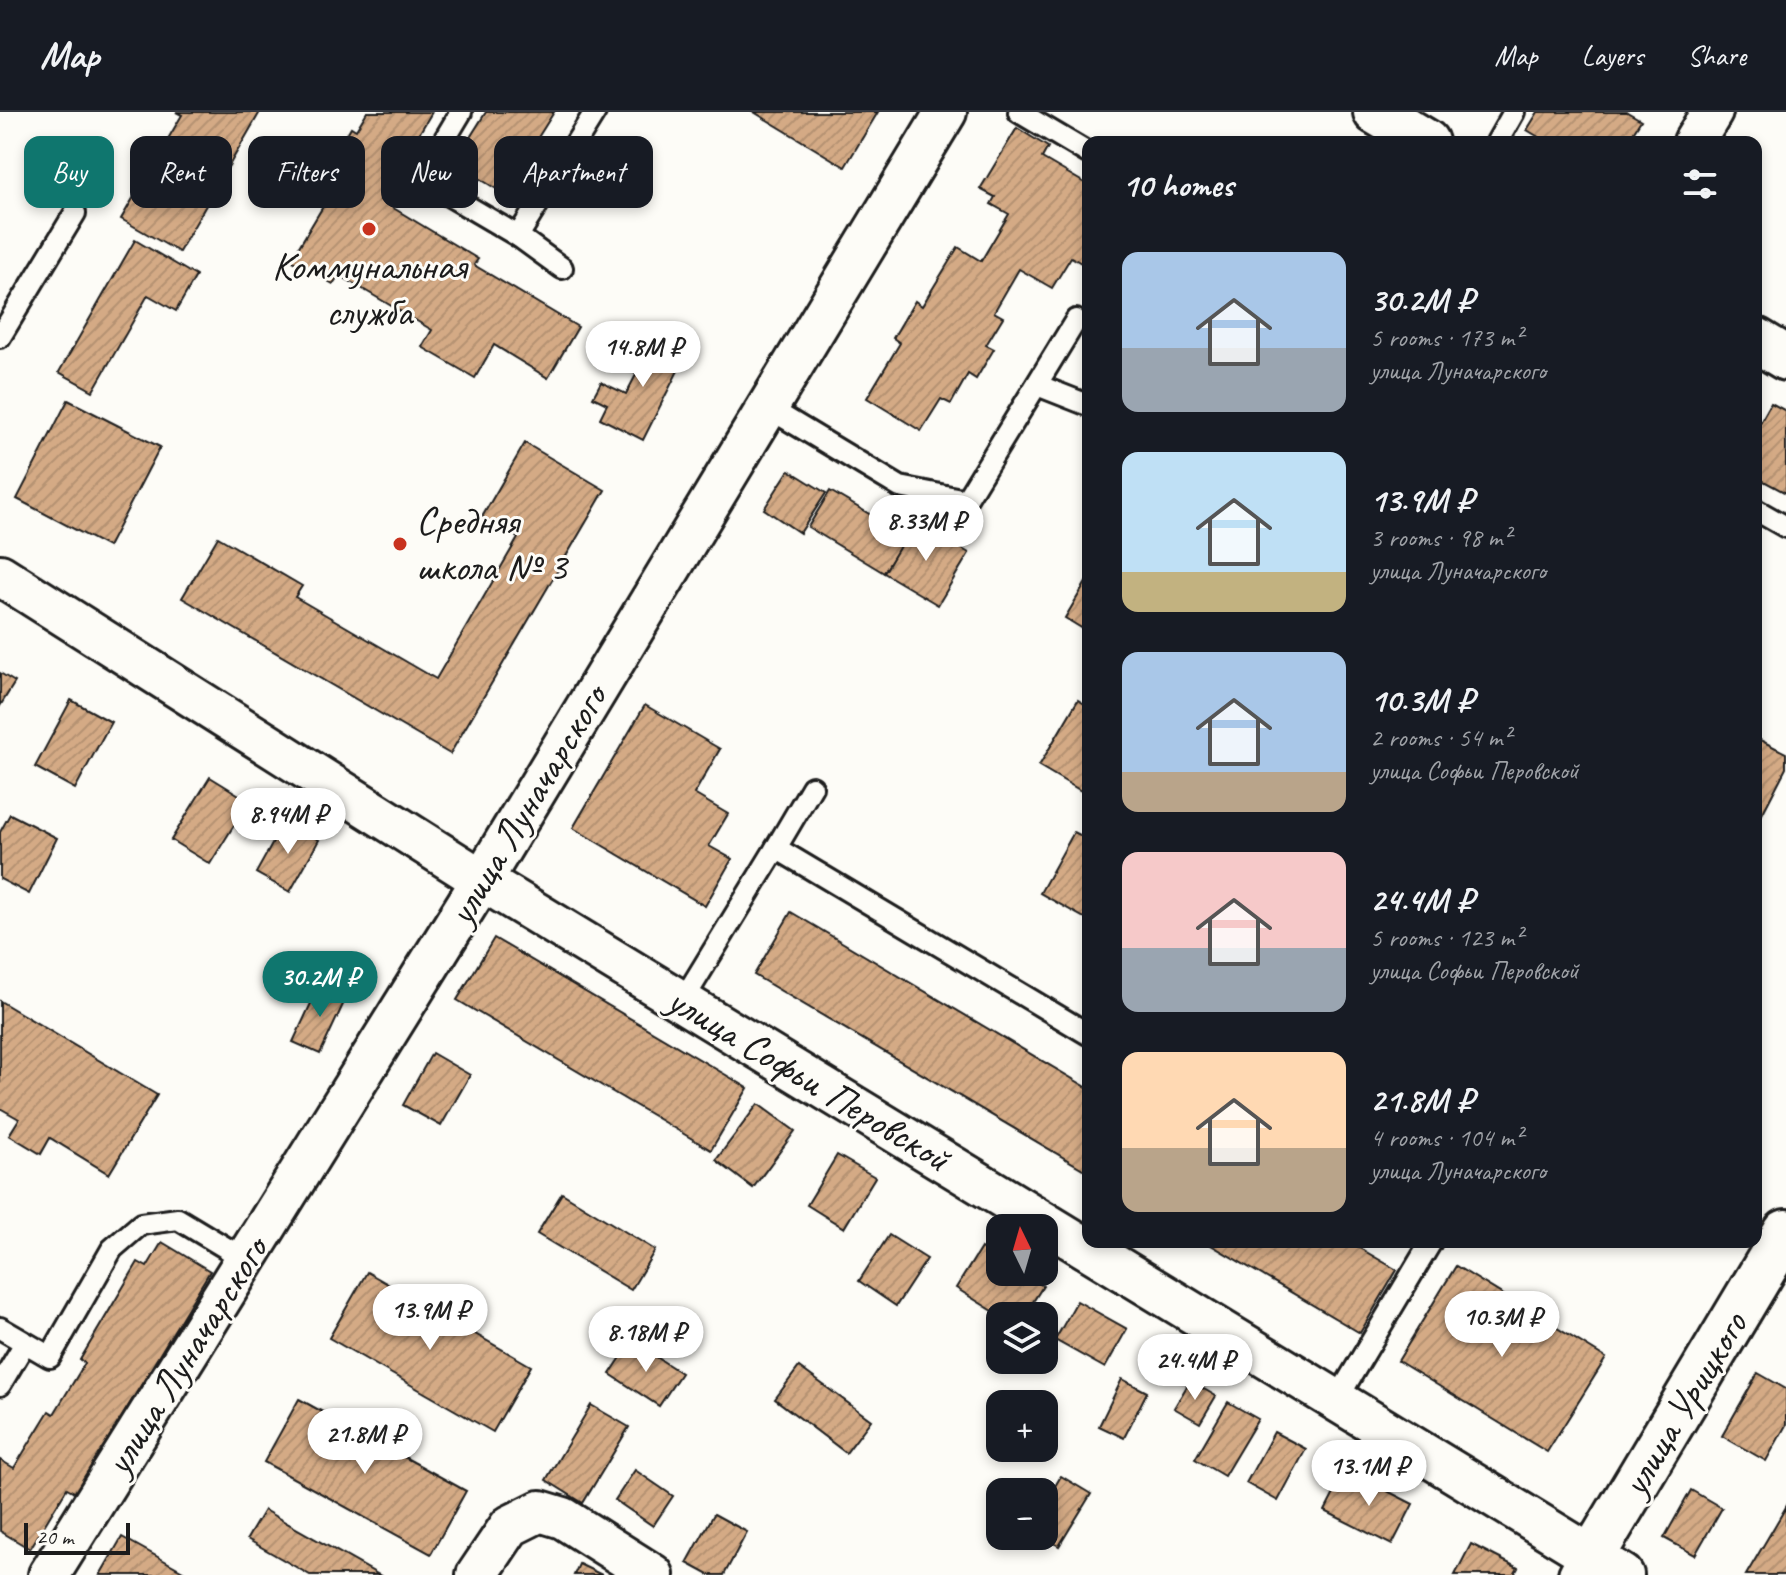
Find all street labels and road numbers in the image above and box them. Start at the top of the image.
street label: улица Луначарского [435,673,620,936]
street label: улица Софьи Перовской [657,974,961,1184]
street label: улица Луначарского [92,1225,281,1486]
street label: улица Урицкого [1609,1301,1759,1507]

